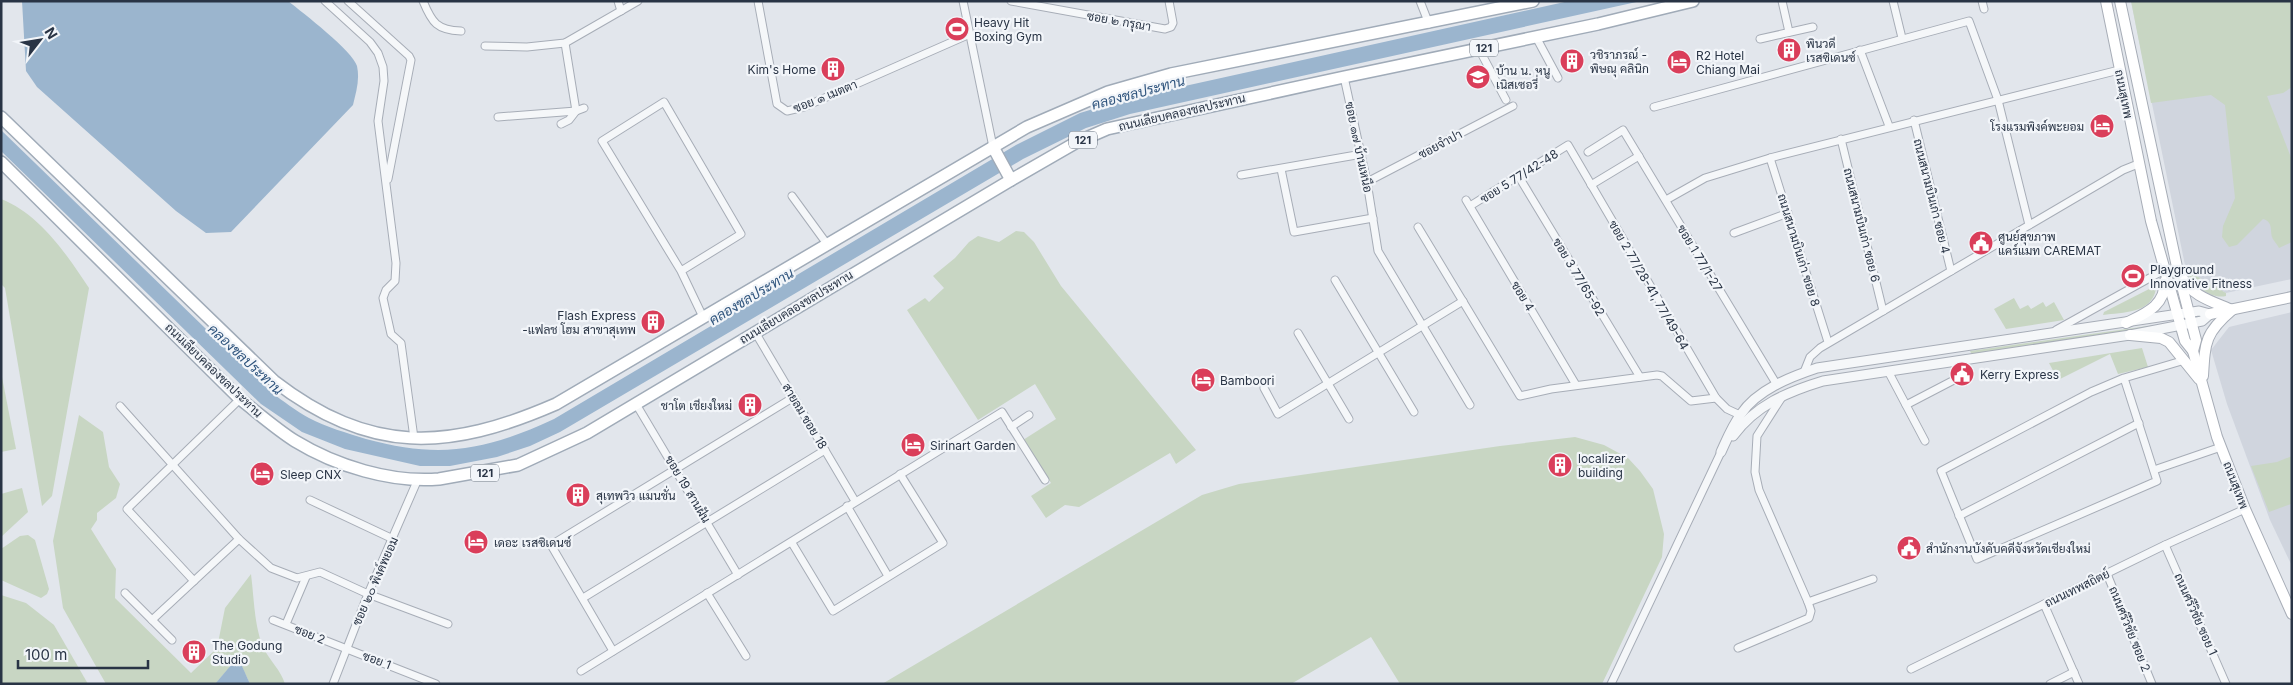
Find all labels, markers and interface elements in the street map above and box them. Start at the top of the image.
street label: ซอย ๒ กรุณา [1085,8,1152,36]
north arrow [15,15,65,65]
place label: Heavy Hit Boxing Gym [974,15,1042,44]
sports icon: Heavy Hit Boxing Gym [944,16,970,42]
text: N [42,24,62,42]
place label: พินวดี เรสซิเดนซ์ [1806,36,1856,65]
building icon: พินวดี เรสซิเดนซ์ [1776,37,1802,63]
road number: 121 [1470,40,1498,56]
place label: วชิราภรณ์ - พิษณุ คลินิก [1590,47,1649,78]
building icon: วชิราภรณ์ - พิษณุ คลินิก [1559,48,1585,74]
place label: R2 Hotel Chiang Mai [1696,48,1760,77]
hotel icon: R2 Hotel Chiang Mai [1666,49,1692,75]
building icon: Kim's Home [820,56,846,82]
place label: Kim's Home [747,62,816,77]
place label: บ้าน น. หนู เนิสเซอรี่ [1496,63,1551,92]
school or university icon: บ้าน น. หนู เนิสเซอรี่ [1465,64,1491,90]
street label: ถนนสุเทพ [2110,68,2136,120]
water label: คลองชลประทาน [1089,71,1187,113]
street label: ซอย ๑ เมตตา [791,76,859,116]
street label: ถนนเลียบคลองชลประทาน [1117,90,1247,134]
street label: ซอย ๑๗ บ้านเหนือ [1342,100,1376,194]
hotel icon: โรงแรมพิงค์พะยอม [2089,113,2115,139]
place label: โรงแรมพิงค์พะยอม [1989,119,2084,134]
street label: ซอยจำปา [1416,126,1464,162]
road number: 121 [1069,132,1097,148]
street label: ถนนสนามบินเก่า ซอย 4 [1910,137,1954,255]
street label: ซอย 5 77/42-48 [1477,146,1561,206]
street label: ถนนสนามบินเก่า ซอย 6 [1841,166,1883,284]
street label: ถนนสนามบินเก่า ซอย 8 [1775,192,1823,308]
street label: ซอย 2 77/28-41, 77/49-64 [1606,218,1692,353]
street label: ซอย 1 77/1-27 [1674,222,1726,294]
place label: ศูนย์สุขภาพ แคร์แมท CAREMAT [1998,229,2101,258]
public building icon: ศูนย์สุขภาพ แคร์แมท CAREMAT [1968,230,1994,256]
street label: ซอย 3 77/65-92 [1550,235,1608,319]
place label: Playground Innovative Fitness [2150,262,2252,291]
sports icon: Playground Innovative Fitness [2120,263,2146,289]
water label: คลองชลประทาน [705,264,797,328]
street label: ถนนเลียบคลองชลประทาน [736,267,856,347]
street label: ซอย 4 [1508,278,1538,314]
place label: Flash Express -แฟลช โฮม สาขาสุเทพ [522,308,636,339]
building icon: Flash Express -แฟลช โฮม สาขาสุเทพ [640,309,666,335]
street label: ถนนเลียบคลองชลประทาน [162,319,266,421]
water label: คลองชลประทาน [205,320,287,398]
public building icon: Kerry Express [1949,361,1975,387]
hotel icon: Bamboori [1190,367,1216,393]
place label: Kerry Express [1980,367,2059,382]
place label: Bamboori [1220,373,1275,388]
street label: สายลม ซอย 18 [779,380,831,452]
building icon: ชาโต เชียงใหม่ [737,392,763,418]
place label: ชาโต เชียงใหม่ [661,398,732,413]
hotel icon: Sirinart Garden [900,432,926,458]
place label: Sirinart Garden [930,438,1016,453]
place label: localizer building [1578,451,1626,480]
building icon: localizer building [1547,452,1573,478]
street label: ซอย 19 สานฝัน [662,453,714,526]
street label: ถนนสุเทพ [2218,459,2252,511]
hotel icon: Sleep CNX [249,461,275,487]
road number: 121 [471,464,499,482]
place label: Sleep CNX [280,467,341,482]
building icon: สุเทพวิว แมนชั่น [565,482,591,508]
place label: สุเทพวิว แมนชั่น [596,485,676,505]
hotel icon: เดอะ เรสซิเดนซ์ [463,529,489,555]
street label: ซอย ๒๐ พิงค์พยอม [349,534,401,628]
place label: เดอะ เรสซิเดนซ์ [494,535,571,550]
public building icon: สำนักงานบังคับคดีจังหวัดเชียงใหม่ [1896,535,1922,561]
place label: สำนักงานบังคับคดีจังหวัดเชียงใหม่ [1926,541,2091,556]
street label: ถนนเทพสถิตย์ [2042,566,2112,610]
street label: ถนนศรีวิชัย ซอย 1 [2171,571,2221,657]
street label: ถนนศรีวิชัย ซอย 2 [2106,584,2154,674]
street label: ซอย 2 [292,621,328,647]
scale bar [18,638,148,670]
place label: The Godung Studio [212,638,282,667]
building icon: The Godung Studio [181,639,207,665]
text: 100 m [25,645,67,664]
street label: ซอย 1 [361,648,393,672]

